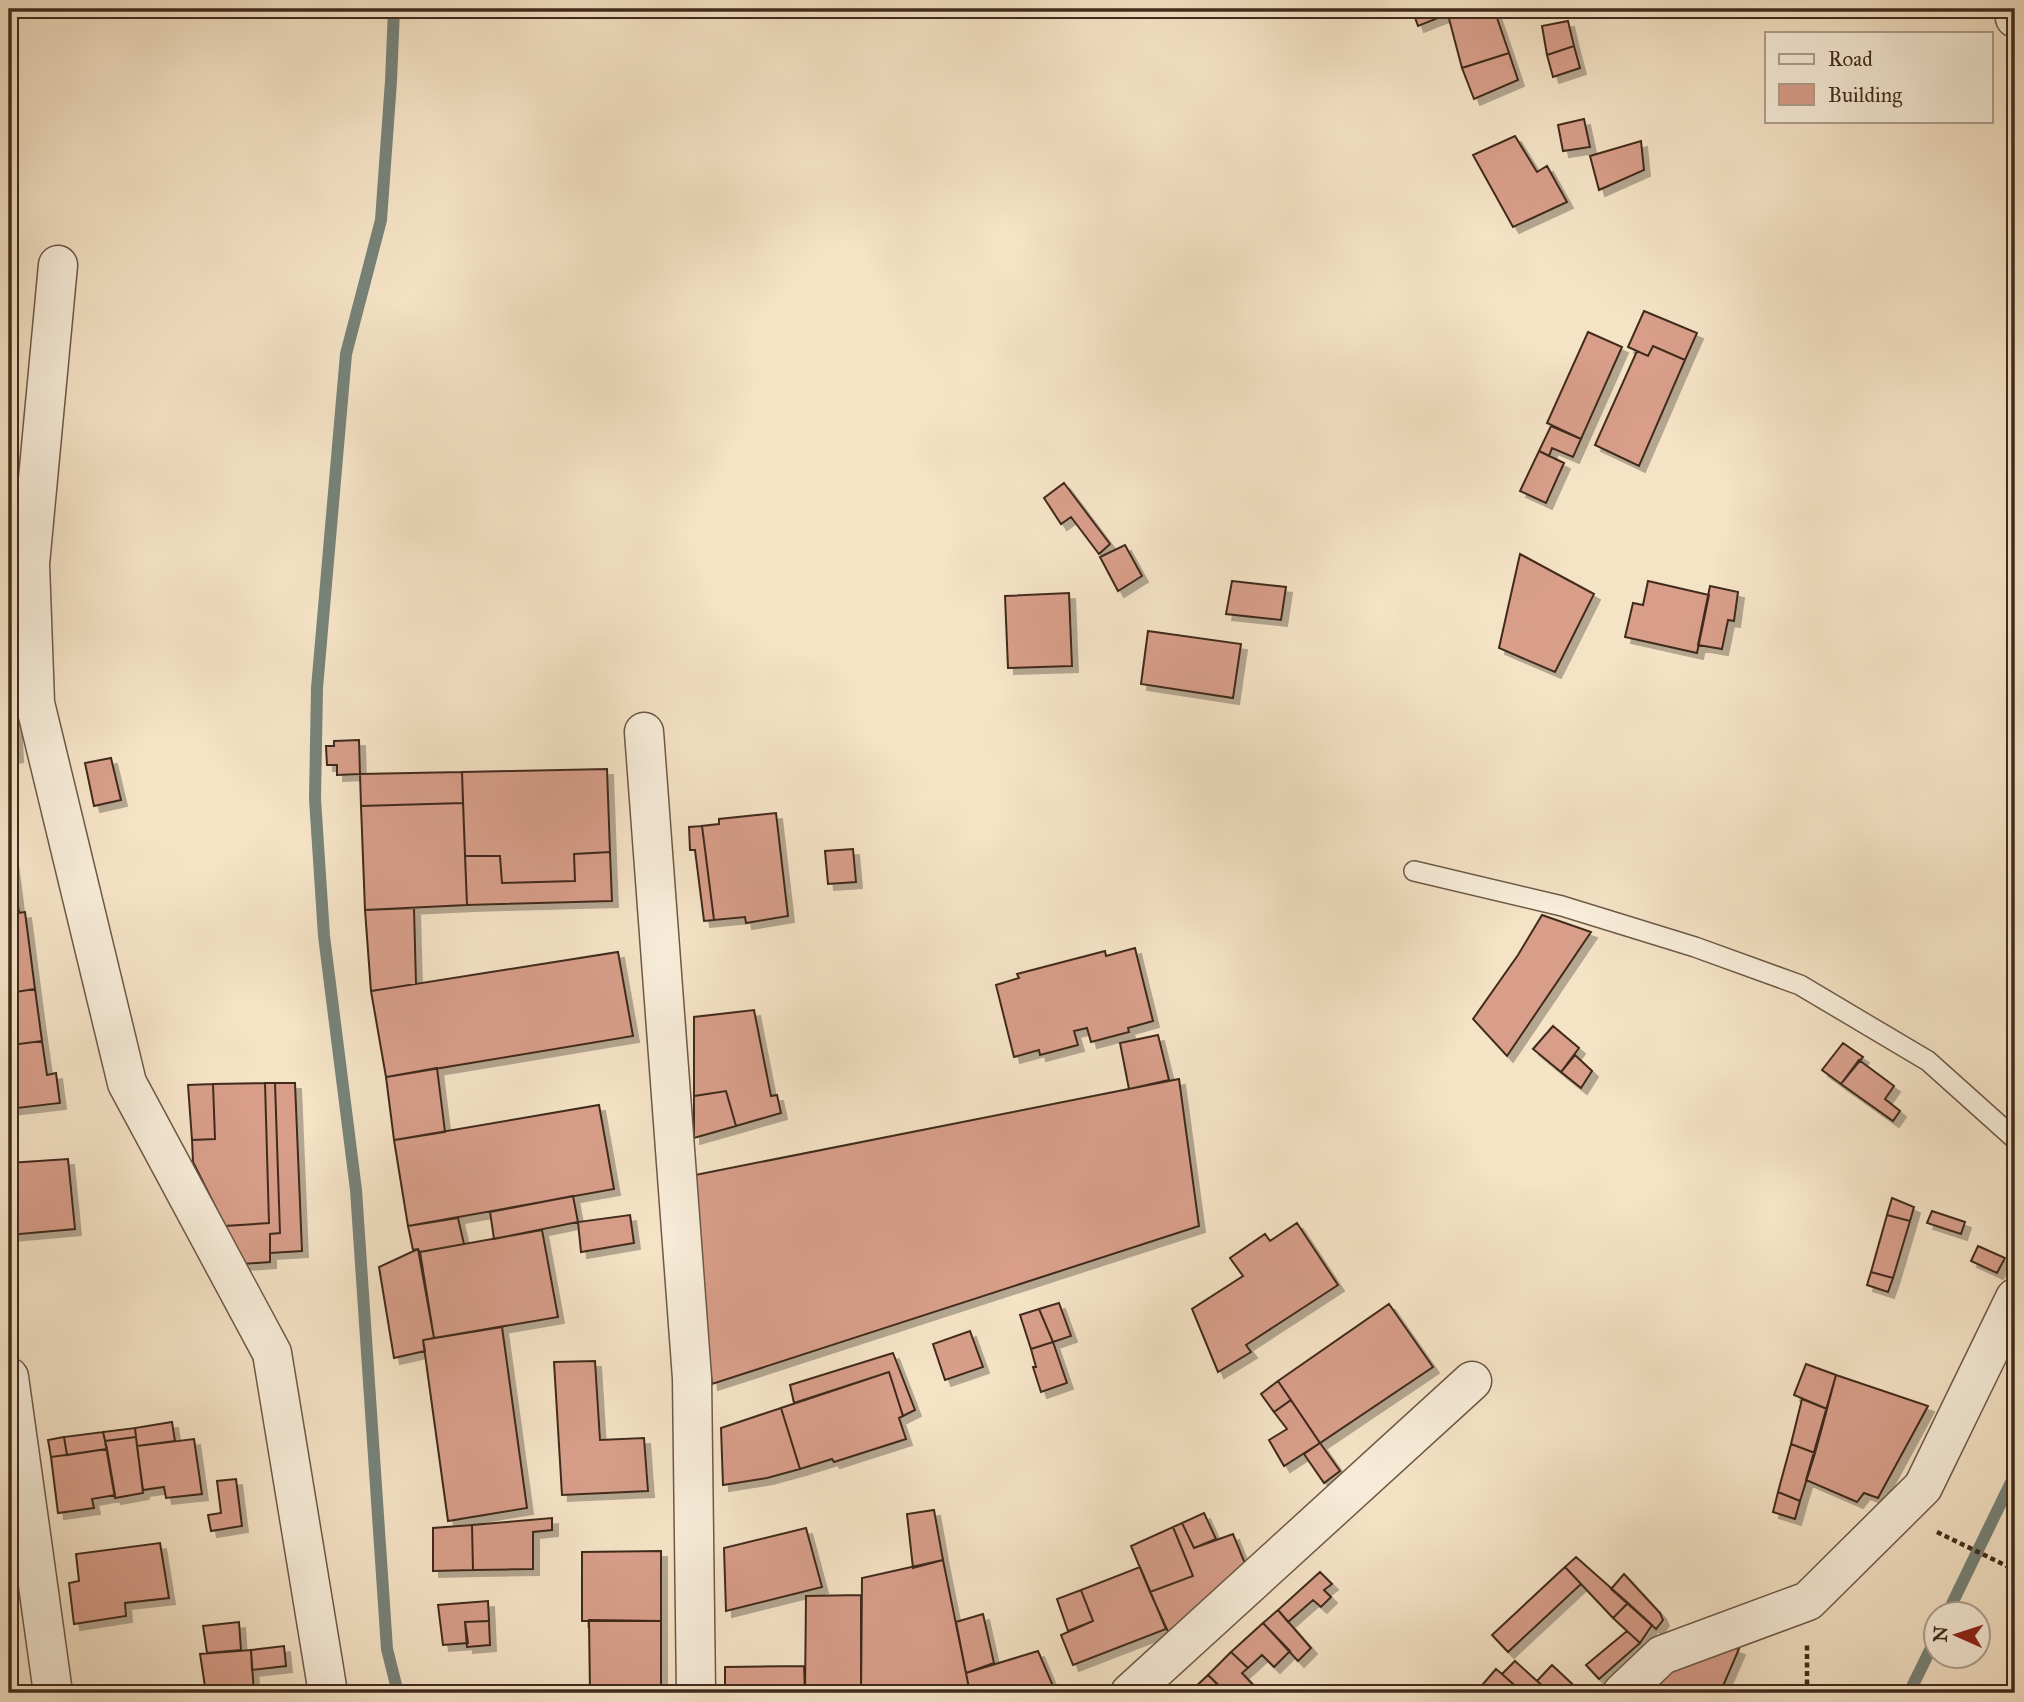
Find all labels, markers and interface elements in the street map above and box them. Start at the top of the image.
legend [1765,32,1993,122]
text: Road [1828,46,1873,72]
text: Building [1828,82,1902,108]
north arrow [1923,1600,1993,1670]
text: N [1929,1625,1952,1643]

